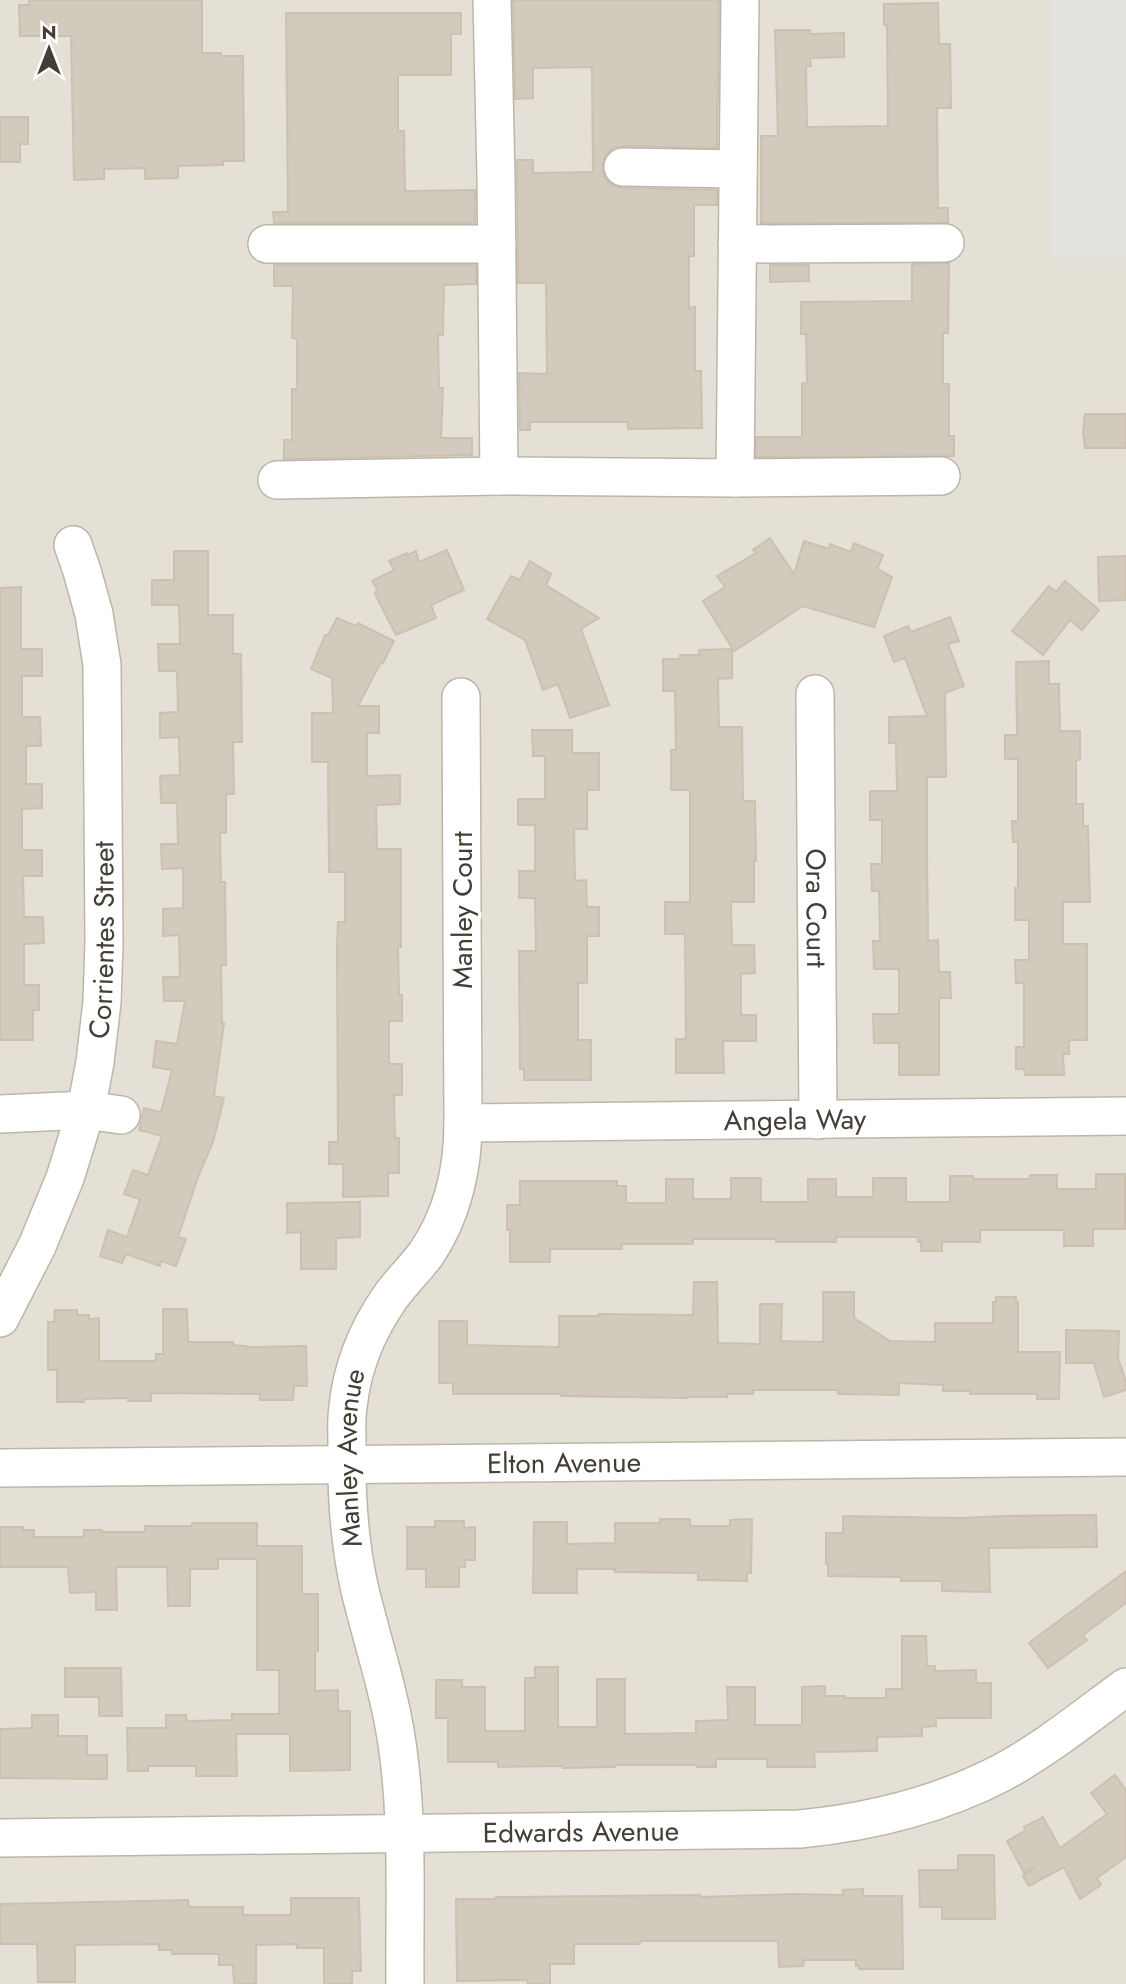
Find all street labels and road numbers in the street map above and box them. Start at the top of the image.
street label: Manley Court [442,831,483,989]
street label: Corrientes Street [78,841,125,1041]
street label: Ora Court [795,848,837,968]
street label: Angela Way [724,1099,867,1141]
street label: Manley Avenue [327,1364,376,1550]
street label: Elton Avenue [487,1442,641,1484]
street label: Edwards Avenue [483,1810,679,1854]

